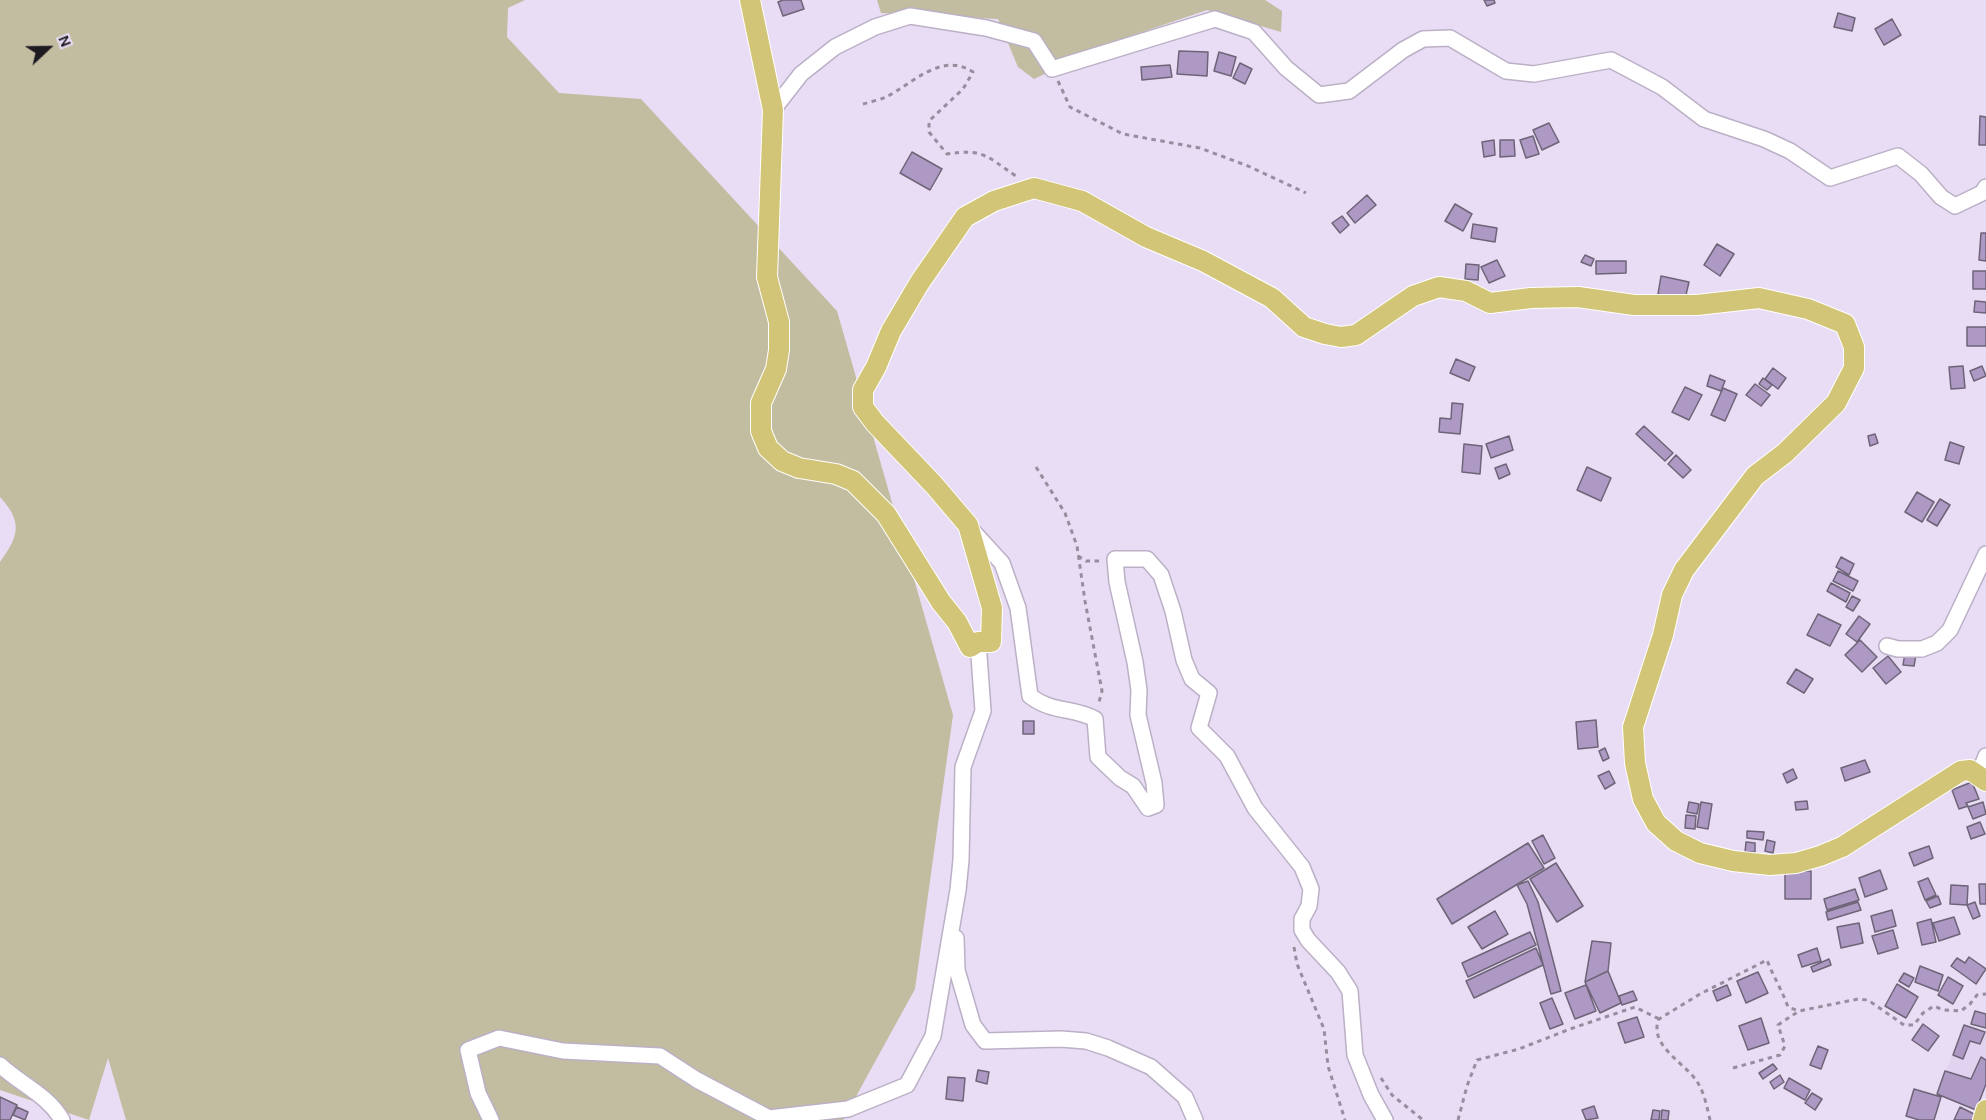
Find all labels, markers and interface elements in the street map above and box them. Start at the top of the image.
north arrow [18,18,78,78]
text: N [54,32,76,50]

